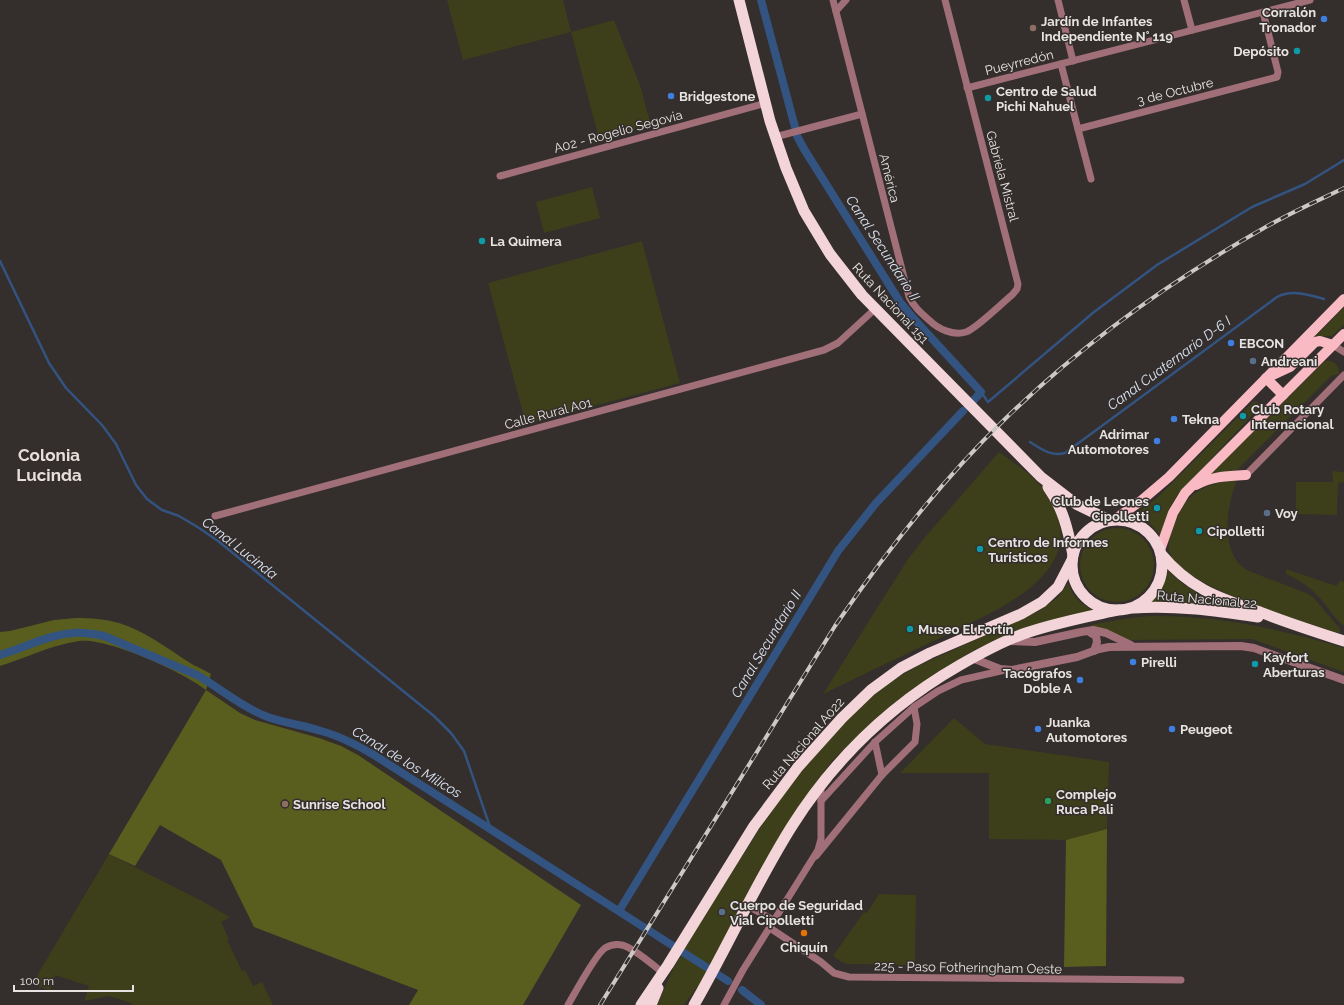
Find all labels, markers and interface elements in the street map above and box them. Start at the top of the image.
place label: Corralón Tronador [1259,5,1316,35]
place label: Jardín de Infantes Independiente N° 119 [1041,14,1173,44]
marker: Corralón Tronador [1319,14,1329,24]
marker: Jardín de Infantes Independiente N° 119 [1028,23,1038,33]
place label: Depósito [1233,44,1289,59]
marker: Depósito [1292,46,1302,56]
street label: Pueyrredón [983,47,1055,78]
street label: 3 de Octubre [1135,75,1215,108]
place label: Centro de Salud Pichi Nahuel [996,84,1097,114]
place label: Bridgestone [679,89,756,104]
marker: Bridgestone [666,91,676,101]
marker: Centro de Salud Pichi Nahuel [983,93,993,103]
street label: A02 - Rogelio Segovia [552,107,684,156]
street label: Gabriela Mistral [983,129,1022,224]
street label: América [876,152,903,204]
water label: Canal Secundario II [843,192,923,304]
place label: La Quimera [490,234,562,249]
marker: La Quimera [477,236,487,246]
street label: Ruta Nacional 151 [849,260,932,347]
water label: Canal Cuaternario D-6 I [1104,313,1234,413]
place label: EBCON [1239,336,1284,351]
marker: EBCON [1226,338,1236,348]
place label: Andreani [1261,354,1317,369]
marker: Andreani [1248,356,1258,366]
street label: Calle Rural A01 [503,394,594,432]
place label: Club Rotary Internacional [1251,402,1334,432]
marker: Club Rotary Internacional [1238,411,1248,421]
place label: Tekna [1182,412,1220,427]
marker: Tekna [1169,414,1179,424]
place label: Adrimar Automotores [1068,427,1150,457]
marker: Adrimar Automotores [1152,436,1162,446]
district label: Colonia Lucinda [16,445,82,485]
place label: Club de Leones Cipolletti [1052,494,1150,524]
marker: Club de Leones Cipolletti [1152,503,1162,513]
place label: Voy [1275,506,1298,521]
marker: Voy [1262,508,1272,518]
water label: Canal Lucinda [199,514,281,582]
place label: Cipolletti [1207,524,1265,539]
marker: Cipolletti [1194,526,1204,536]
place label: Centro de Informes Turísticos [988,535,1109,565]
marker: Centro de Informes Turísticos [975,544,985,554]
water label: Canal Secundario II [728,587,805,701]
street label: Ruta Nacional 22 [1156,588,1258,611]
place label: Museo El Fortín [918,622,1013,637]
marker: Museo El Fortín [905,624,915,634]
place label: Kayfort Aberturas [1263,650,1325,680]
place label: Pirelli [1141,655,1177,670]
marker: Pirelli [1128,657,1138,667]
marker: Kayfort Aberturas [1250,659,1260,669]
place label: Tacógrafos Doble A [1003,666,1073,696]
marker: Tacógrafos Doble A [1075,675,1085,685]
street label: Ruta Nacional A022 [760,694,847,792]
place label: Juanka Automotores [1046,715,1128,745]
place label: Peugeot [1180,722,1233,737]
water label: Canal de los Milicos [349,723,465,801]
marker: Juanka Automotores [1033,724,1043,734]
marker: Peugeot [1167,724,1177,734]
place label: Complejo Ruca Pali [1056,787,1116,817]
marker: Complejo Ruca Pali [1043,796,1053,806]
place label: Sunrise School [293,797,386,812]
marker: Sunrise School [280,799,290,809]
place label: Cuerpo de Seguridad Vial Cipolletti [730,898,863,928]
marker: Cuerpo de Seguridad Vial Cipolletti [717,907,727,917]
marker: Chiquín [799,928,809,938]
place label: Chiquín [780,940,828,955]
street label: 225 - Paso Fotheringham Oeste [874,958,1063,977]
scale bar [14,967,133,993]
text: 100 m [20,974,54,988]

